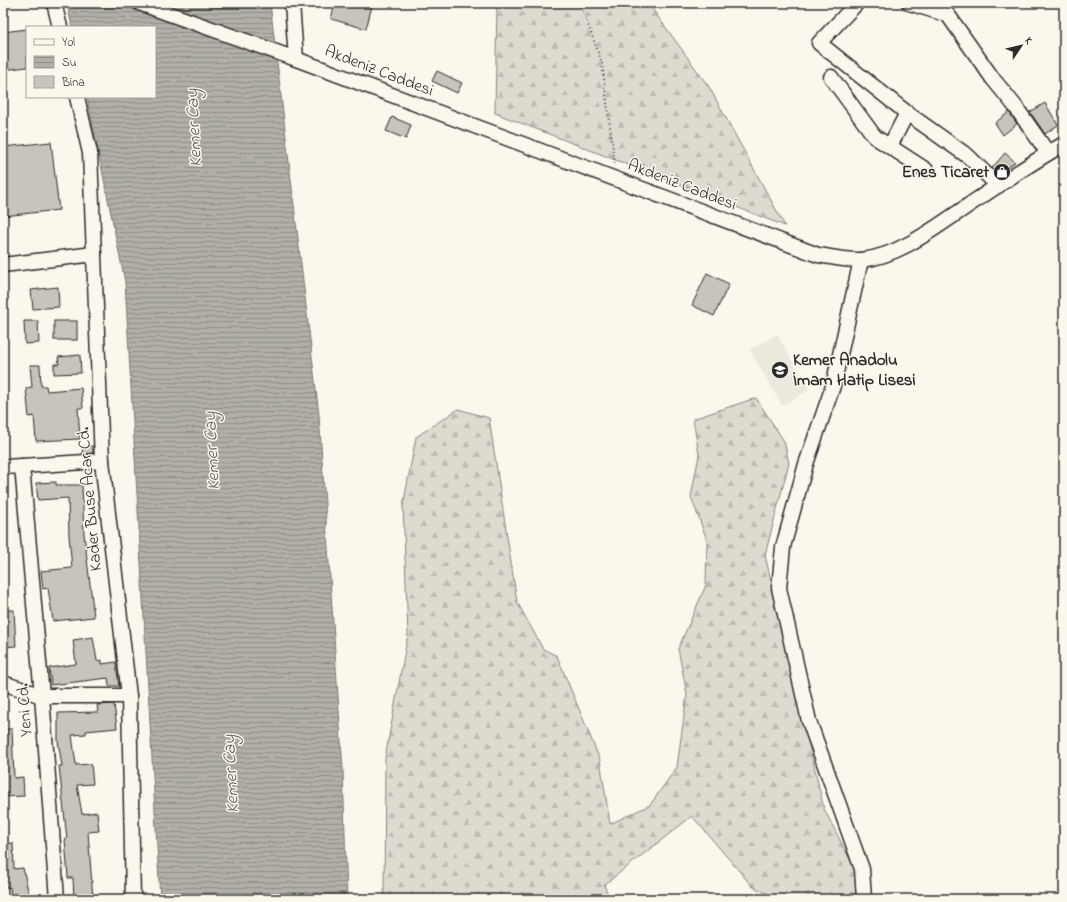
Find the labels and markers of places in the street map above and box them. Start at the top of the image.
place label: Enes Ticaret [902,160,989,185]
shop icon: Enes Ticaret [992,162,1012,182]
place label: Kemer Anadolu İmam Hatip Lisesi [793,348,915,393]
school or university icon: Kemer Anadolu İmam Hatip Lisesi [770,360,790,380]

